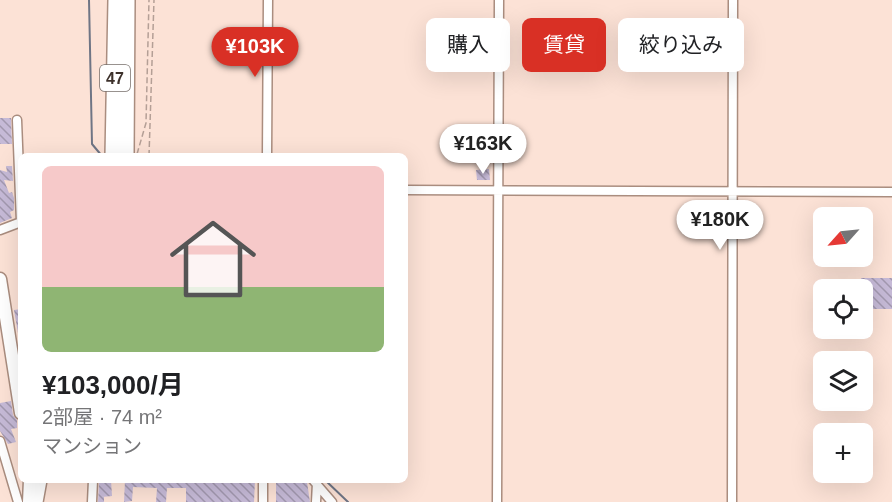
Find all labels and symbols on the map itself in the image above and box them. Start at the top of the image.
pin: ¥103K [213,27,297,78]
road number: 47 [100,65,130,91]
pin: ¥163K [441,124,525,175]
pin: ¥180K [678,200,762,251]
north arrow [813,207,873,267]

